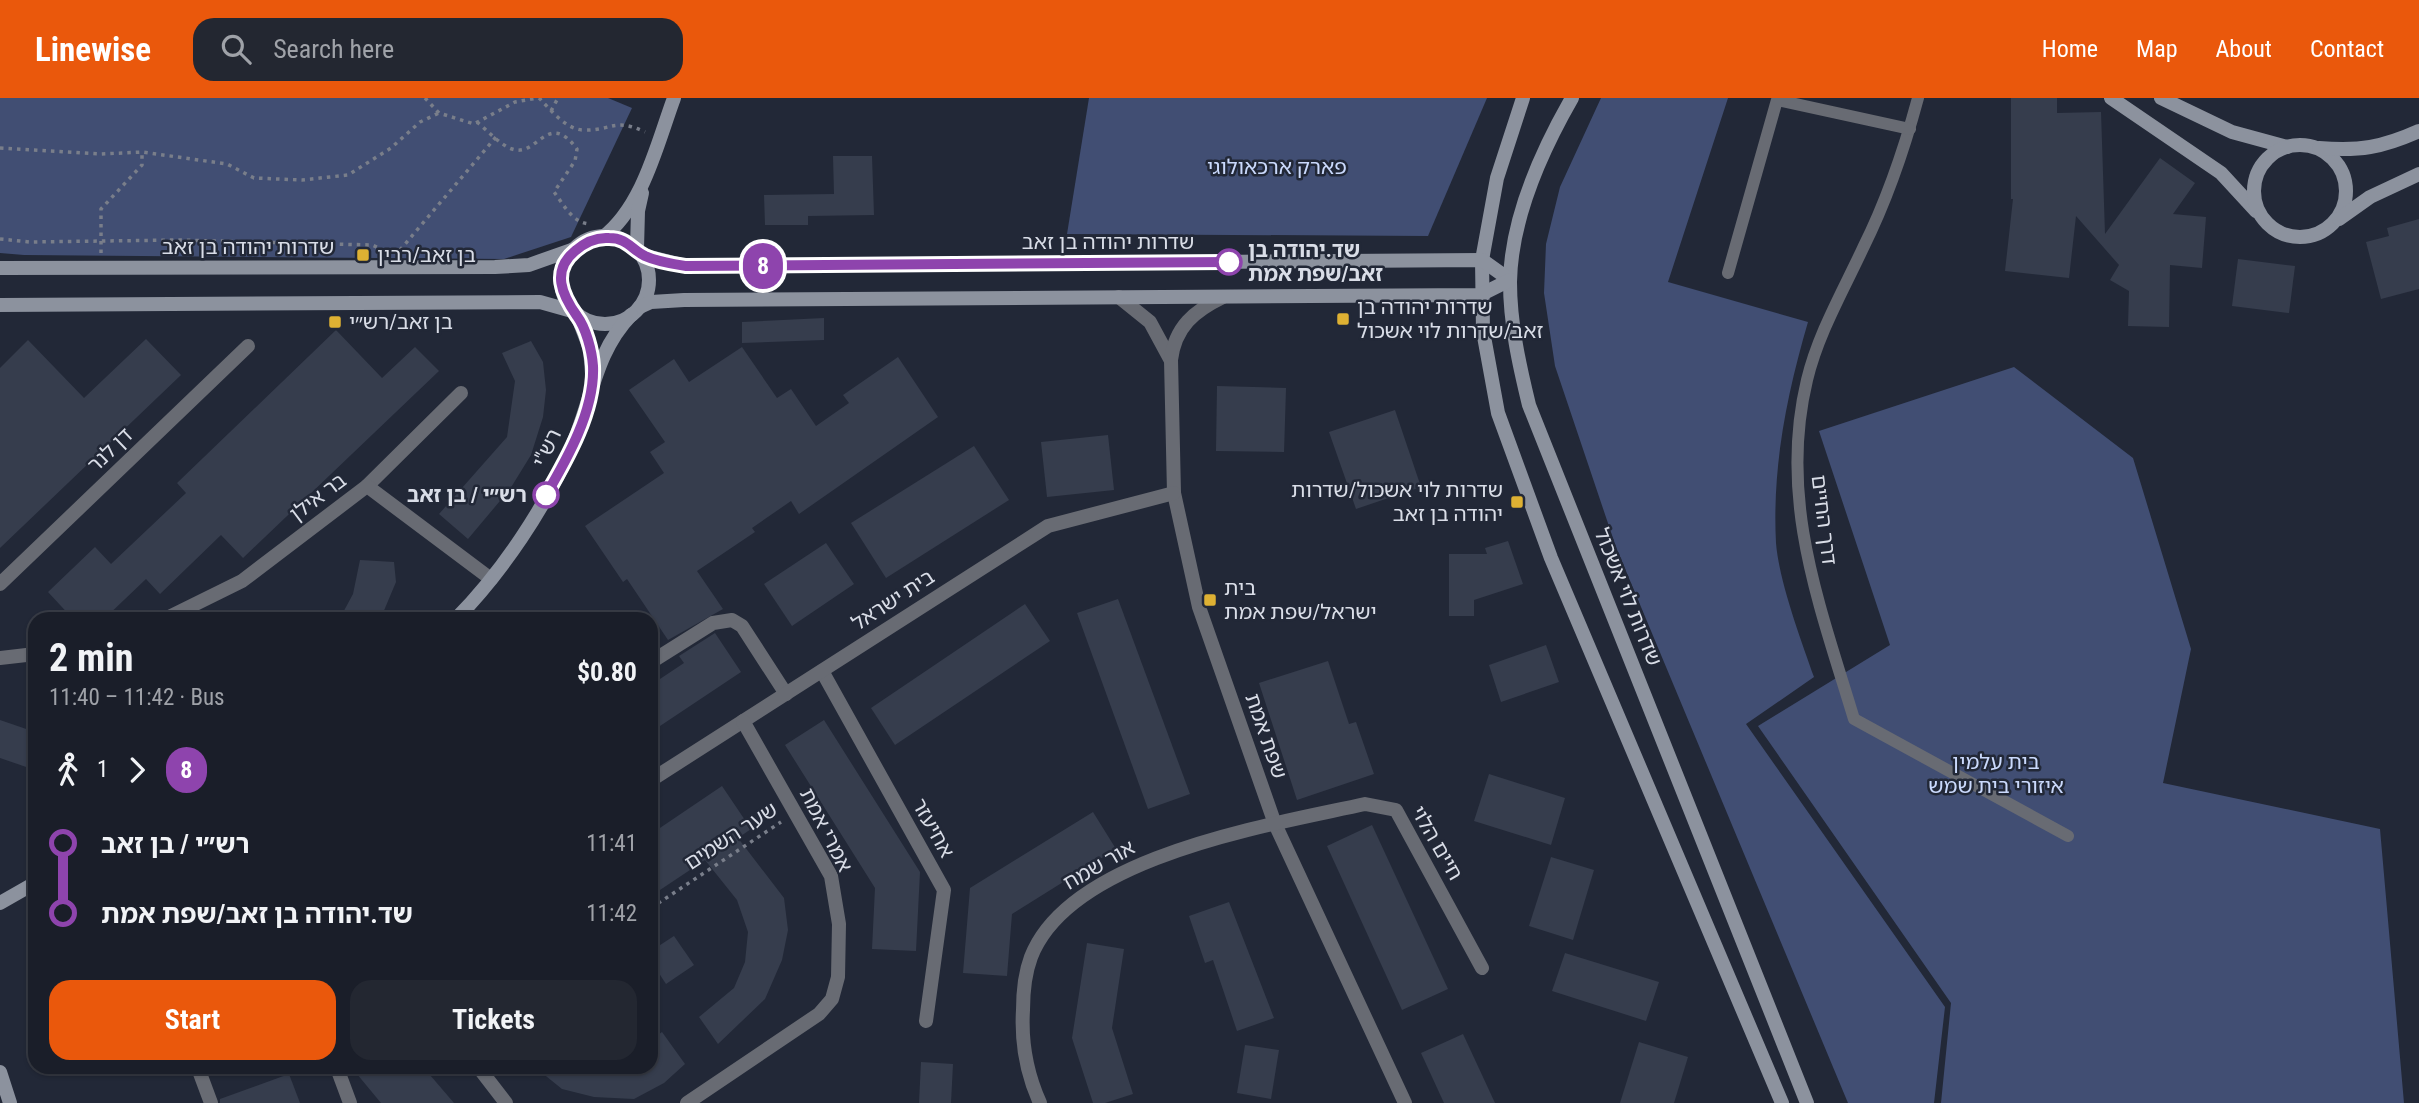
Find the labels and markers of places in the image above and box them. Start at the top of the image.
place label: שד.יהודה בן זאב/שפת אמת [1248,238,1383,286]
place label: בן זאב/רבין [377,243,476,267]
marker: בן זאב/רבין [355,247,371,263]
marker: שד.יהודה בן זאב/שפת אמת [1216,249,1242,275]
place label: שדרות יהודה בן זאב/שדרות לוי אשכול [1357,295,1544,343]
place label: בן זאב/רש״י [349,310,453,334]
marker: שדרות יהודה בן זאב/שדרות לוי אשכול [1335,311,1351,327]
marker: בן זאב/רש״י [327,314,343,330]
place label: שדרות לוי אשכול/שדרות יהודה בן זאב [1291,478,1503,526]
marker: רש״י / בן זאב [533,482,559,508]
place label: רש״י / בן זאב [407,483,527,507]
marker: שדרות לוי אשכול/שדרות יהודה בן זאב [1509,494,1525,510]
place label: בית ישראל/שפת אמת [1224,576,1377,624]
marker: בית ישראל/שפת אמת [1202,592,1218,608]

